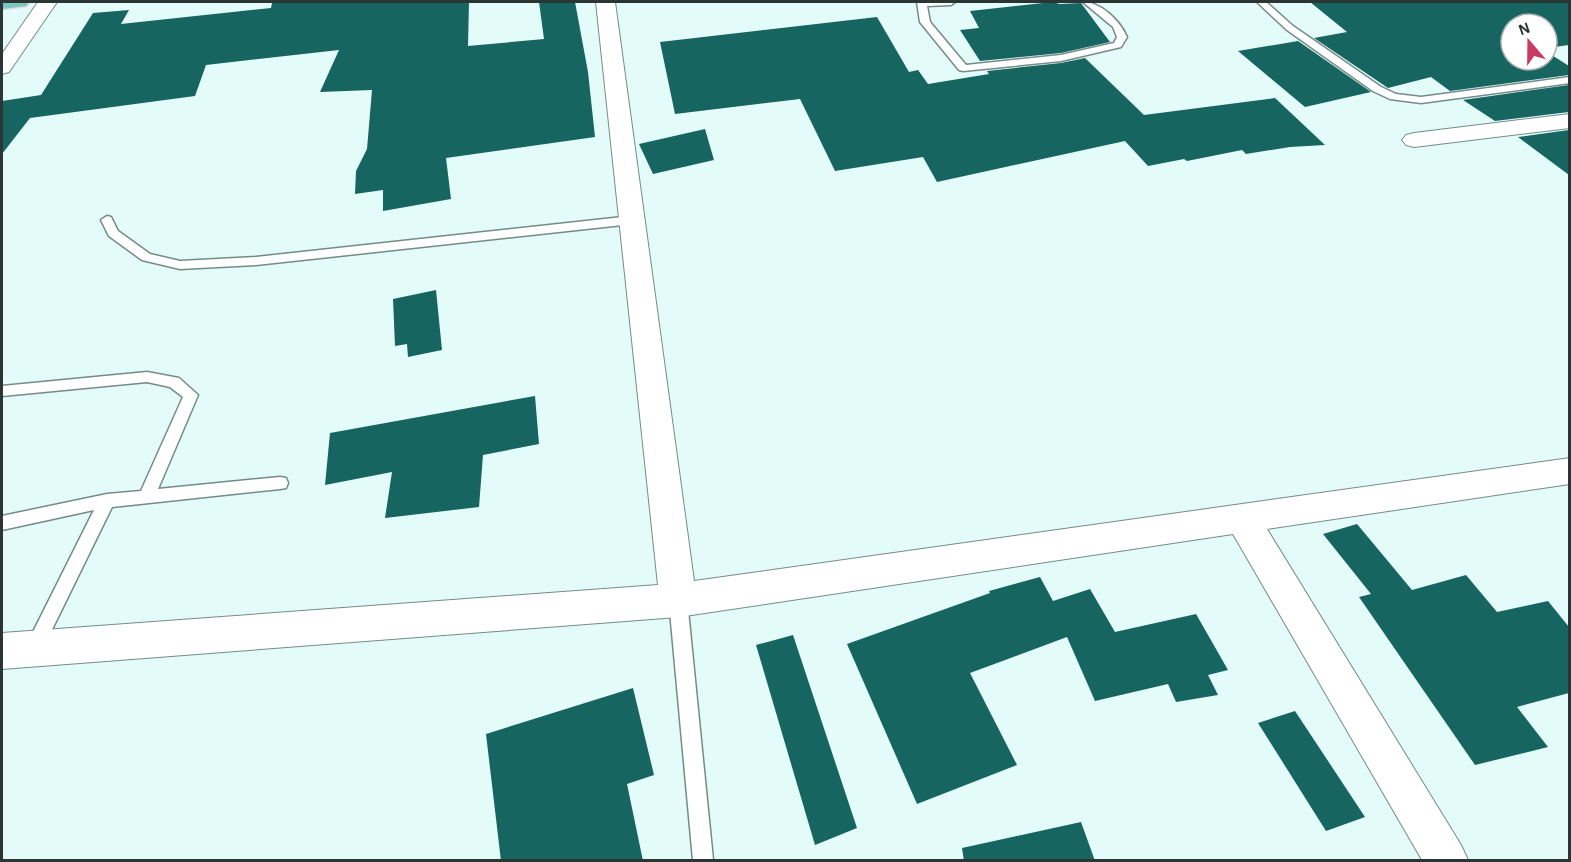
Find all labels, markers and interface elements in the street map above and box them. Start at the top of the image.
north arrow [1499,12,1559,72]
text: N [1516,19,1532,38]

